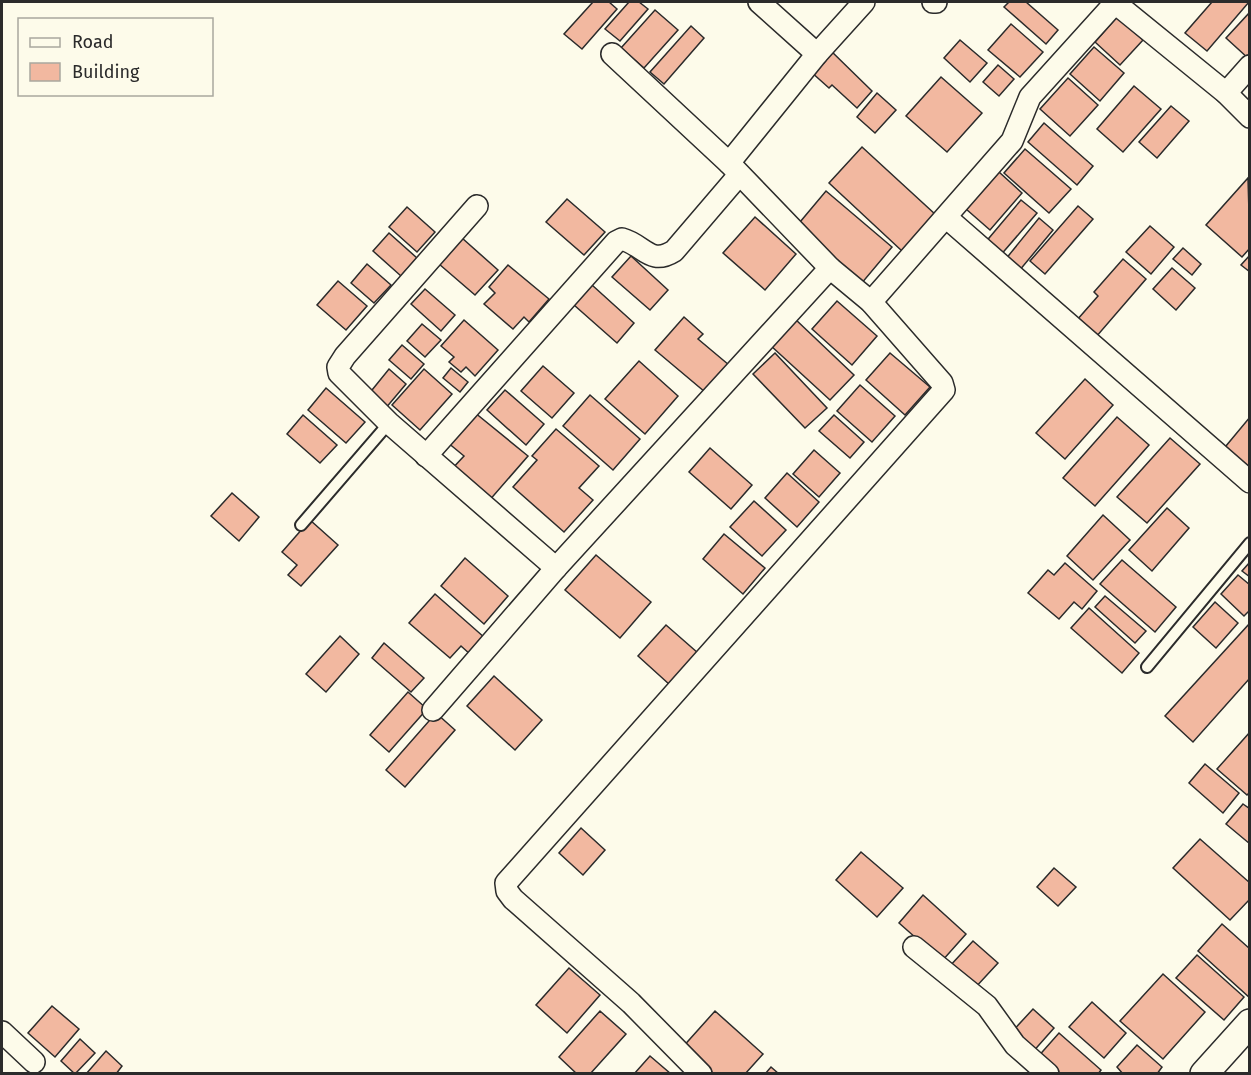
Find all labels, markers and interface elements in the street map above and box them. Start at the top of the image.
legend [18,18,213,96]
text: Road [72,31,114,53]
text: Building [72,61,140,83]

